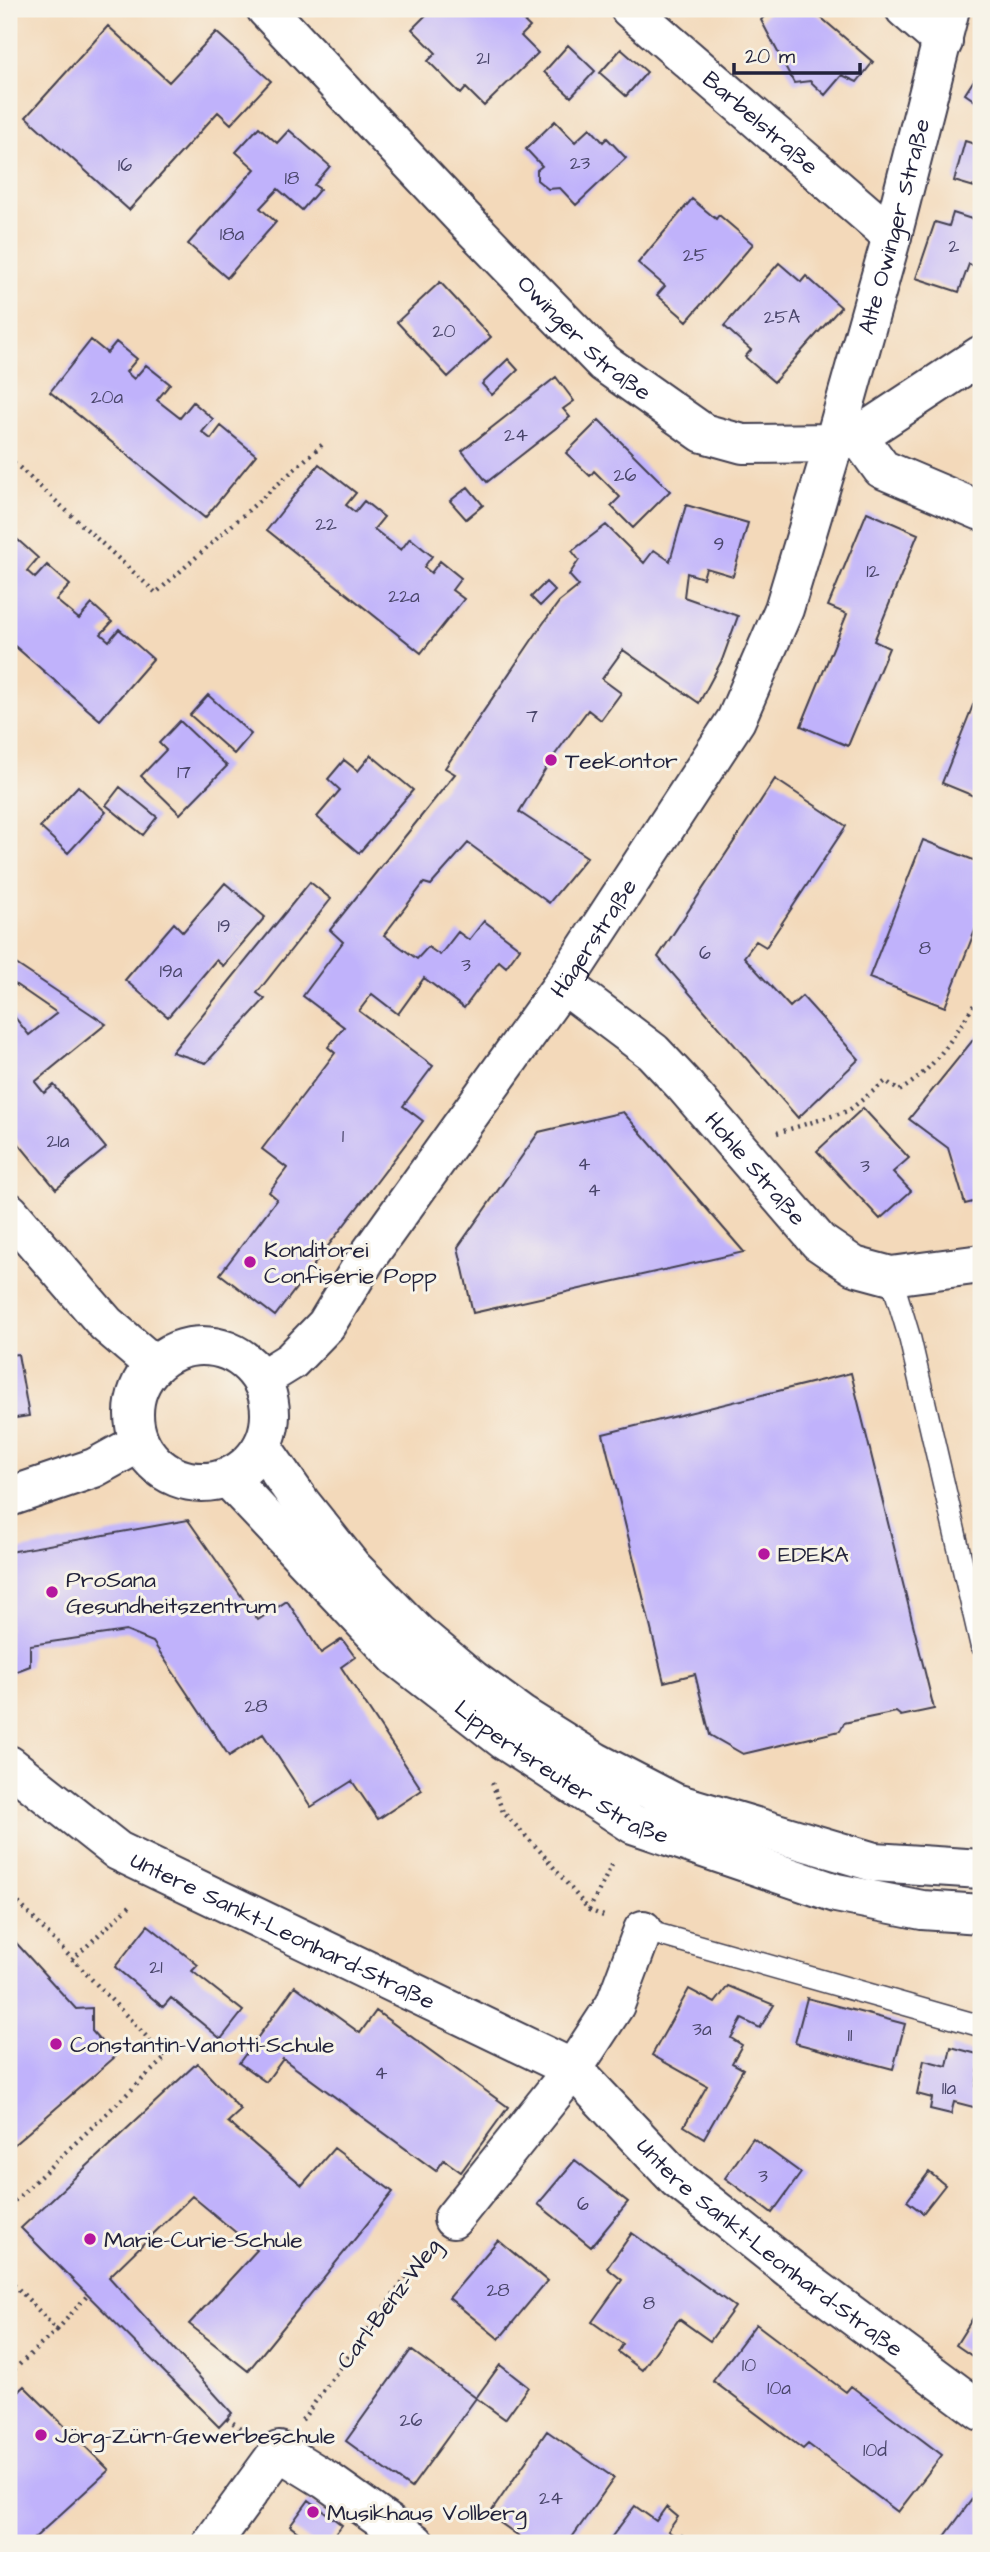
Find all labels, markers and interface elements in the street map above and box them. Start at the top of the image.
scale bar [734,32,860,76]
text: 20 m [745,42,796,71]
house number: 21 [476,45,490,72]
street label: Barbelstraße [695,64,825,182]
street label: Alte Owinger Straße [850,115,938,338]
house number: 23 [570,150,591,177]
house number: 16 [118,152,132,179]
house number: 18 [285,165,299,192]
house number: 18a [220,221,245,248]
house number: 2 [949,233,960,260]
house number: 25 [683,242,708,269]
street label: Owinger Straße [510,268,657,409]
house number: 25A [764,304,800,331]
house number: 20 [433,318,455,345]
house number: 20a [91,384,124,411]
house number: 24 [504,422,528,449]
house number: 26 [614,462,636,489]
house number: 22 [315,511,337,538]
house number: 9 [714,531,724,558]
house number: 12 [866,558,880,585]
house number: 22a [388,583,420,610]
house number: 7 [526,703,538,730]
place label: Teekontor [565,745,678,777]
marker: Teekontor [543,752,559,768]
house number: 17 [177,759,191,786]
street label: Hägerstraße [543,872,645,1005]
house number: 19 [217,913,231,940]
house number: 8 [919,935,931,962]
house number: 6 [699,940,711,967]
house number: 3 [461,952,471,979]
house number: 19a [160,958,183,985]
street label: Hohle Straße [697,1105,813,1233]
house number: 1 [342,1123,345,1150]
house number: 21a [47,1128,70,1155]
house number: 4 [578,1151,591,1178]
house number: 3 [860,1153,870,1180]
house number: 4 [588,1177,601,1204]
place label: Konditorei Confiserie Popp [264,1234,437,1292]
marker: Konditorei Confiserie Popp [242,1254,258,1270]
place label: EDEKA [778,1539,849,1571]
marker: EDEKA [756,1546,772,1562]
place label: ProSana Gesundheitszentrum [66,1564,276,1622]
marker: ProSana Gesundheitszentrum [44,1584,60,1600]
house number: 28 [244,1693,268,1720]
street label: Lippertsreuter Straße [448,1693,673,1852]
street label: Untere Sankt-Leonhard-Straße [125,1844,440,2018]
house number: 21 [149,1954,163,1981]
house number: 3a [692,2016,712,2043]
house number: 11 [848,2022,853,2049]
place label: Constantin-Vanotti-Schule [70,2029,334,2061]
marker: Constantin-Vanotti-Schule [48,2036,64,2052]
house number: 4 [375,2060,388,2087]
house number: 11a [942,2075,957,2102]
street label: Untere Sankt-Leonhard-Straße [629,2131,910,2365]
house number: 3 [758,2163,768,2190]
house number: 6 [577,2191,589,2218]
place label: Marie-Curie-Schule [104,2224,303,2256]
marker: Marie-Curie-Schule [82,2231,98,2247]
street label: Carl-Benz-Weg [329,2231,449,2376]
house number: 28 [486,2277,510,2304]
house number: 8 [643,2290,655,2317]
house number: 10 [742,2352,756,2379]
house number: 10a [767,2375,791,2402]
house number: 26 [400,2407,422,2434]
place label: Jörg-Zürn-Gewerbeschule [55,2420,336,2453]
marker: Jörg-Zürn-Gewerbeschule [33,2427,49,2443]
house number: 10d [863,2437,887,2464]
house number: 24 [539,2485,563,2512]
place label: Musikhaus Vollberg [327,2497,527,2530]
marker: Musikhaus Vollberg [305,2504,321,2520]

